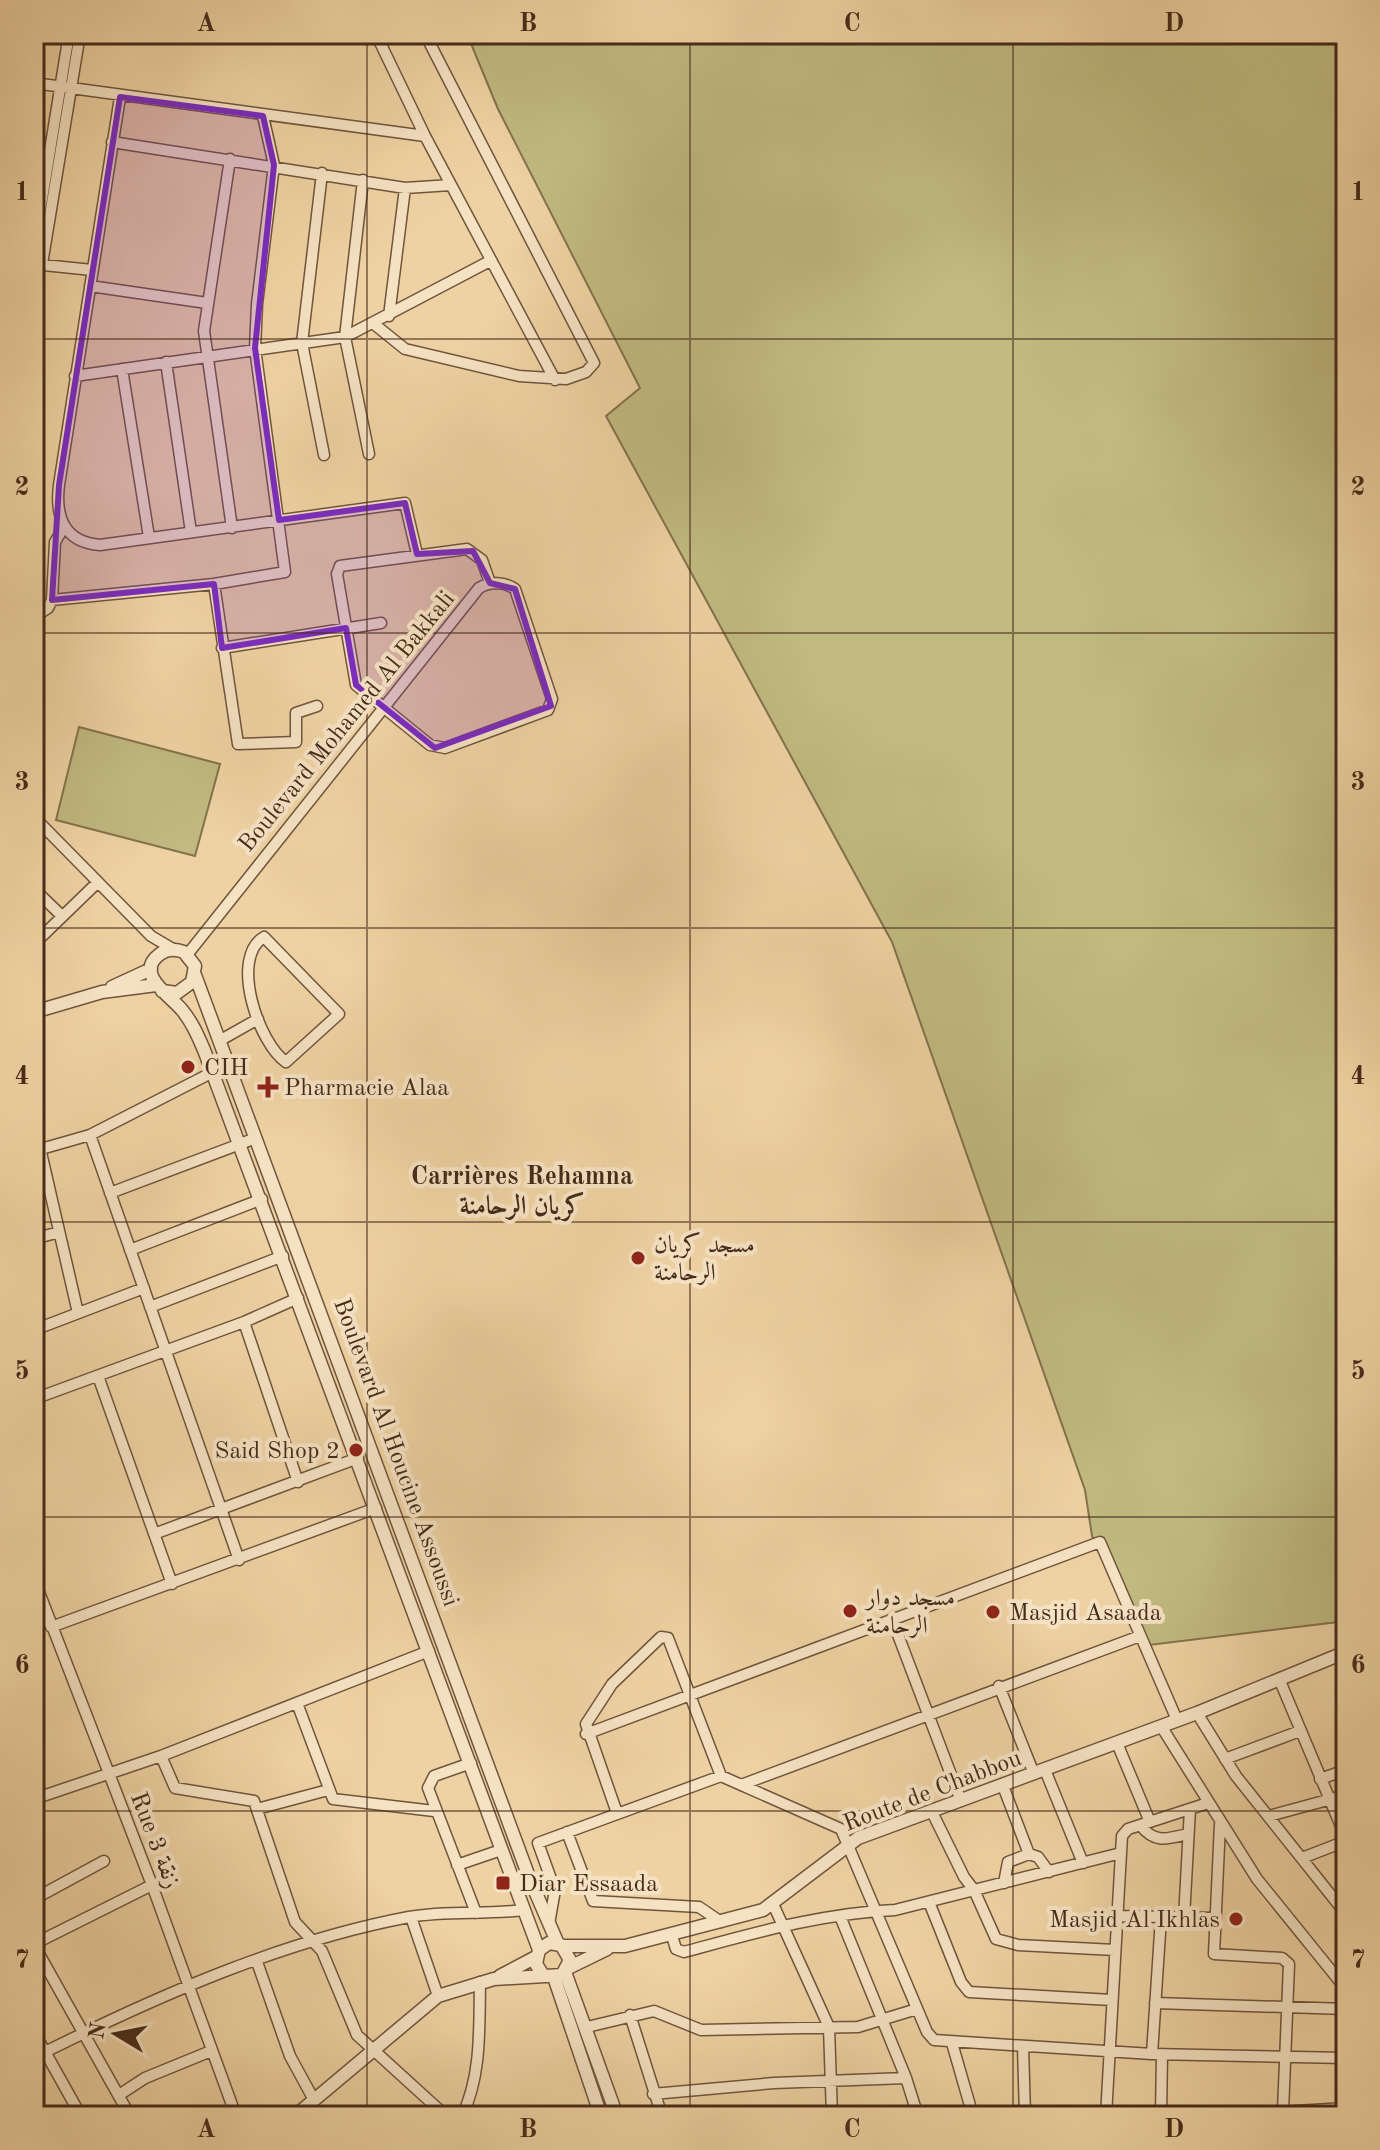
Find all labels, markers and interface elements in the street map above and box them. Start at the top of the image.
text: A [196,11,216,37]
text: B [519,11,537,37]
text: C [843,11,861,37]
text: D [1164,11,1184,37]
text: 1 [14,180,30,206]
text: 1 [1350,180,1366,206]
text: 2 [14,475,30,501]
text: 2 [1350,475,1366,501]
street label: Boulevard Mohamed Al Bakkali [235,587,460,857]
text: 3 [14,770,30,796]
text: 3 [1350,770,1366,796]
place label: CIH [204,1057,248,1081]
marker: CIH [179,1058,197,1076]
text: 4 [14,1064,30,1090]
text: 4 [1350,1064,1366,1090]
place label: Pharmacie Alaa [284,1077,449,1101]
marker: Pharmacie Alaa [259,1078,277,1096]
district label: Carrières Rehamna كريان الرحامنة [411,1164,633,1222]
place label: مسجد كريان الرحامنة [654,1231,755,1286]
marker: مسجد كريان الرحامنة [629,1249,647,1267]
street label: Boulevard Al Houcine Assoussi [328,1296,462,1610]
text: 5 [14,1359,30,1385]
text: 5 [1350,1359,1366,1385]
place label: Said Shop 2 [215,1440,340,1464]
marker: Said Shop 2 [347,1441,365,1459]
place label: مسجد دوار الرحامنة [864,1587,955,1639]
marker: مسجد دوار الرحامنة [841,1602,859,1620]
place label: Masjid Asaada [1009,1602,1162,1626]
marker: Masjid Asaada [984,1603,1002,1621]
text: 6 [14,1653,30,1679]
text: 6 [1350,1653,1366,1679]
street label: Route de Chabbou [840,1747,1025,1837]
street label: Rue 3 زنقة [125,1789,183,1892]
place label: Diar Essaada [519,1873,658,1897]
marker: Diar Essaada [494,1874,512,1892]
place label: Masjid Al Ikhlas [1049,1909,1220,1933]
marker: Masjid Al Ikhlas [1227,1910,1245,1928]
text: 7 [14,1948,30,1974]
text: 7 [1350,1948,1366,1974]
north arrow [76,1994,156,2074]
text: N [86,2021,111,2041]
text: A [196,2117,216,2143]
text: B [519,2117,537,2143]
text: C [843,2117,861,2143]
text: D [1164,2117,1184,2143]

